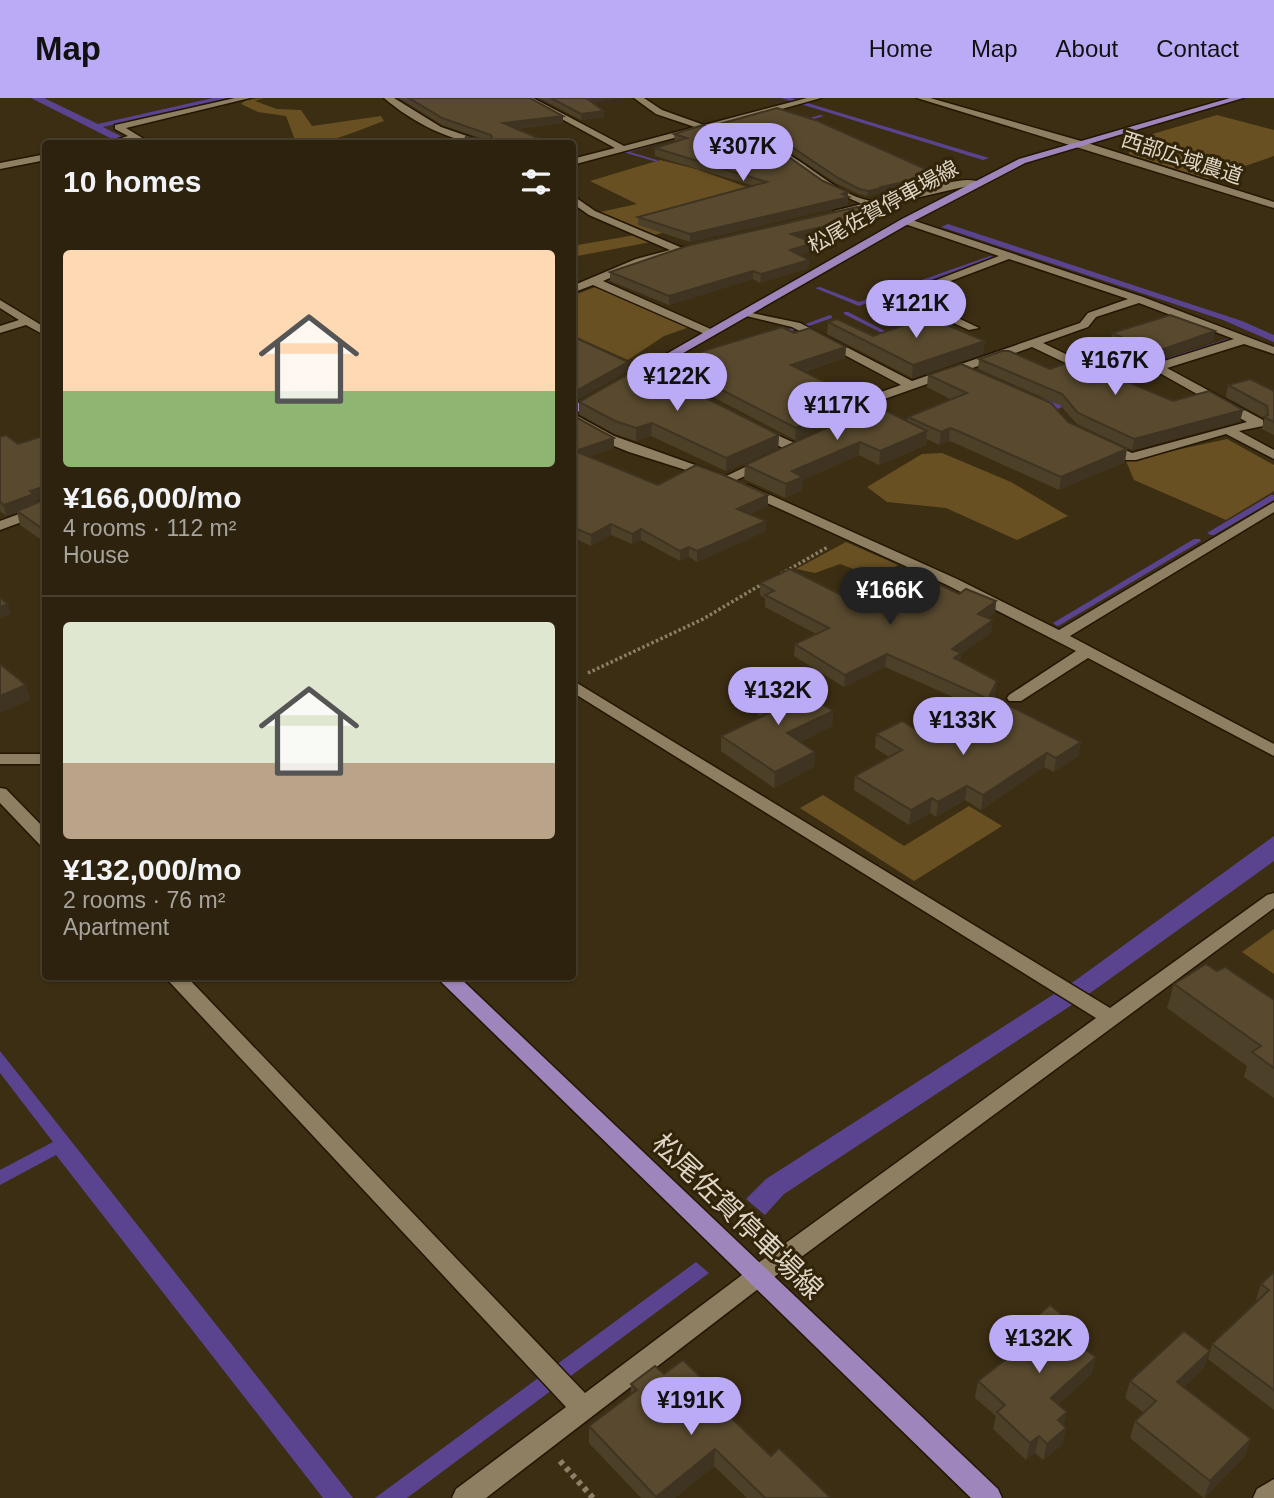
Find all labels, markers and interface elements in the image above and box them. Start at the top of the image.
text: Map [35,30,101,67]
text: Home [869,35,933,62]
text: Map [971,35,1018,62]
text: About [1056,35,1118,62]
text: Contact [1156,35,1239,62]
pin: ¥307K [694,123,792,183]
street label: 西部広域農道 [1119,127,1246,188]
text: ¥307K [709,133,777,159]
street label: 松尾佐賀停車場線 [804,156,962,257]
icon: filters [517,163,555,201]
text: 10 homes [63,165,201,198]
pin: ¥121K [867,280,965,340]
text: ¥121K [882,290,950,316]
icon: home [246,296,372,422]
pin: ¥167K [1066,338,1164,397]
text: ¥167K [1081,347,1149,373]
pin: ¥122K [628,354,726,413]
text: ¥122K [643,363,711,389]
pin: ¥117K [788,382,886,442]
text: ¥117K [804,392,870,418]
text: ¥166,000/mo [63,481,241,514]
text: 4 rooms · 112 m² [63,515,236,541]
text: House [63,542,129,568]
pin: ¥166K [841,568,939,627]
text: ¥166K [856,577,924,603]
icon: home [246,668,372,794]
pin: ¥132K [729,668,827,727]
text: ¥132K [744,677,812,703]
pin: ¥133K [914,698,1012,757]
text: ¥133K [929,707,997,733]
text: ¥132,000/mo [63,853,241,886]
text: 2 rooms · 76 m² [63,887,225,913]
text: Apartment [63,914,169,940]
street label: 松尾佐賀停車場線 [646,1127,829,1305]
pin: ¥132K [990,1316,1088,1375]
text: ¥132K [1005,1325,1073,1351]
pin: ¥191K [642,1378,740,1437]
text: ¥191K [657,1387,725,1413]

